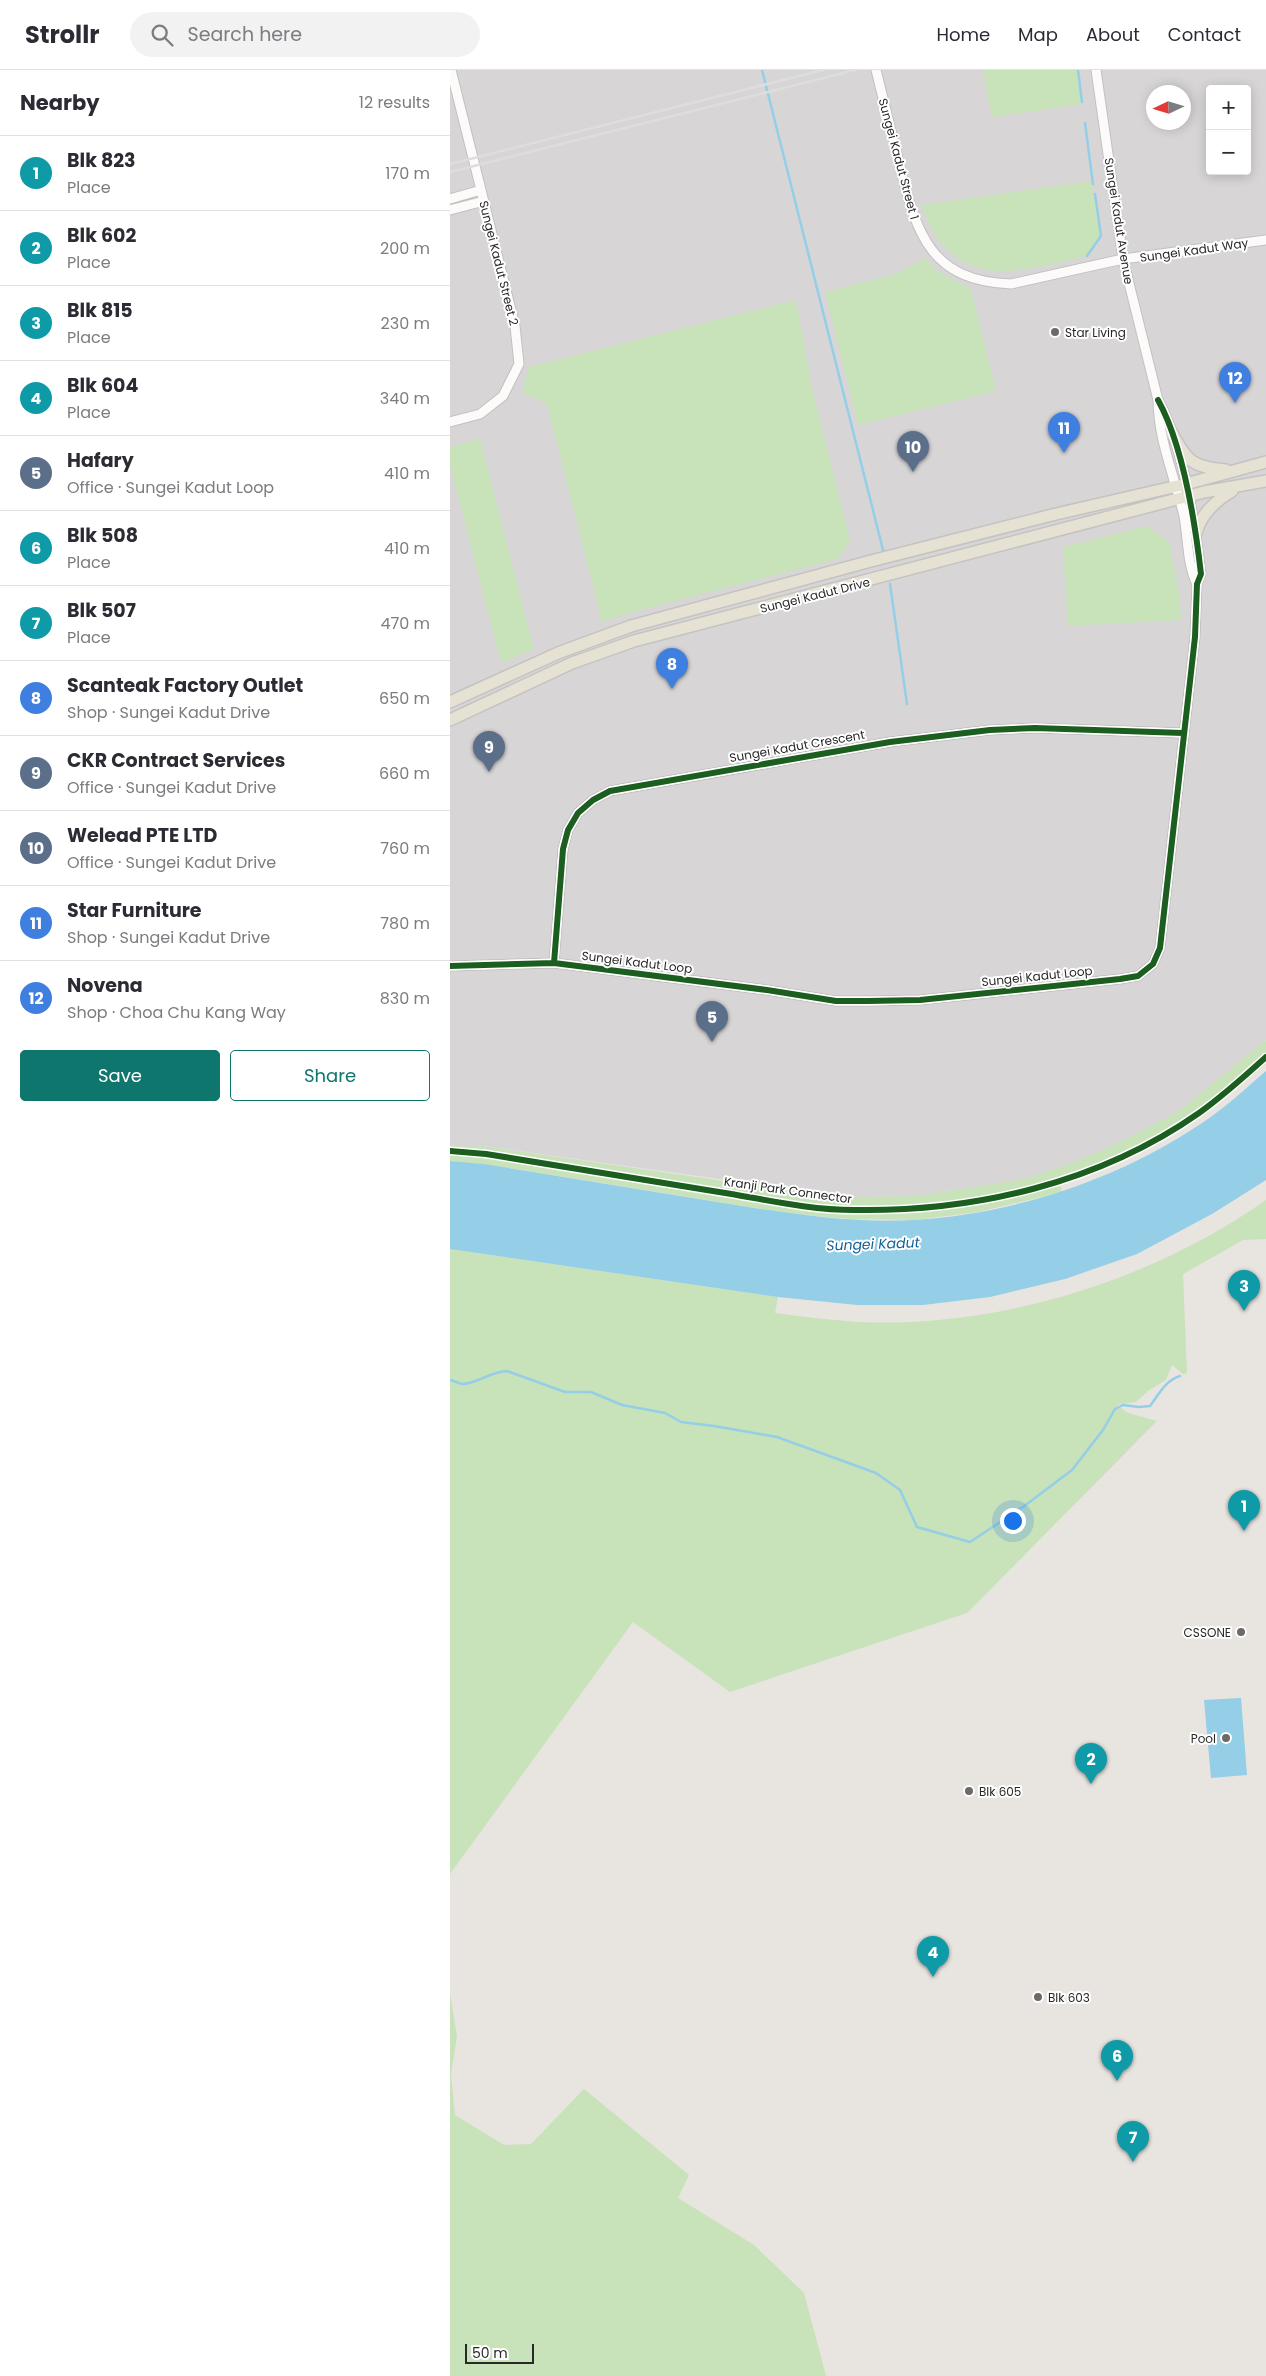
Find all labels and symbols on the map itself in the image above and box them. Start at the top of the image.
north arrow [1146,85,1191,130]
street label: Sungei Kadut Street 1 [875,96,923,222]
street label: Sungei Kadut Avenue [1101,157,1137,285]
street label: Sungei Kadut Street 2 [475,199,523,327]
street label: Sungei Kadut Way [1139,234,1250,266]
place label: Star Living [1065,324,1126,341]
marker: Star Living [1049,326,1061,338]
pin: 12 [1219,362,1251,403]
pin: 11 [1048,412,1080,453]
pin: 10 [897,431,929,472]
street label: Sungei Kadut Drive [758,573,872,617]
pin: 8 [656,648,688,689]
street label: Sungei Kadut Crescent [728,726,866,766]
pin: 9 [473,731,505,772]
street label: Sungei Kadut Loop [581,947,693,977]
street label: Sungei Kadut Loop [981,962,1093,990]
pin: 5 [696,1001,728,1042]
street label: Kranji Park Connector [723,1173,854,1207]
water label: Sungei Kadut [826,1232,921,1256]
pin: 3 [1228,1270,1260,1311]
pin: 1 [1228,1490,1260,1531]
your location [1000,1508,1026,1534]
place label: CSSONE [1184,1624,1231,1641]
marker: CSSONE [1235,1626,1247,1638]
place label: Pool [1191,1730,1216,1747]
marker: Pool [1220,1732,1232,1744]
pin: 2 [1075,1743,1107,1784]
place label: Blk 605 [979,1783,1021,1800]
marker: Blk 605 [963,1785,975,1797]
pin: 4 [917,1936,949,1977]
place label: Blk 603 [1048,1989,1090,2006]
marker: Blk 603 [1032,1991,1044,2003]
pin: 6 [1101,2040,1133,2081]
pin: 7 [1117,2121,1149,2162]
scale bar [465,2341,534,2364]

